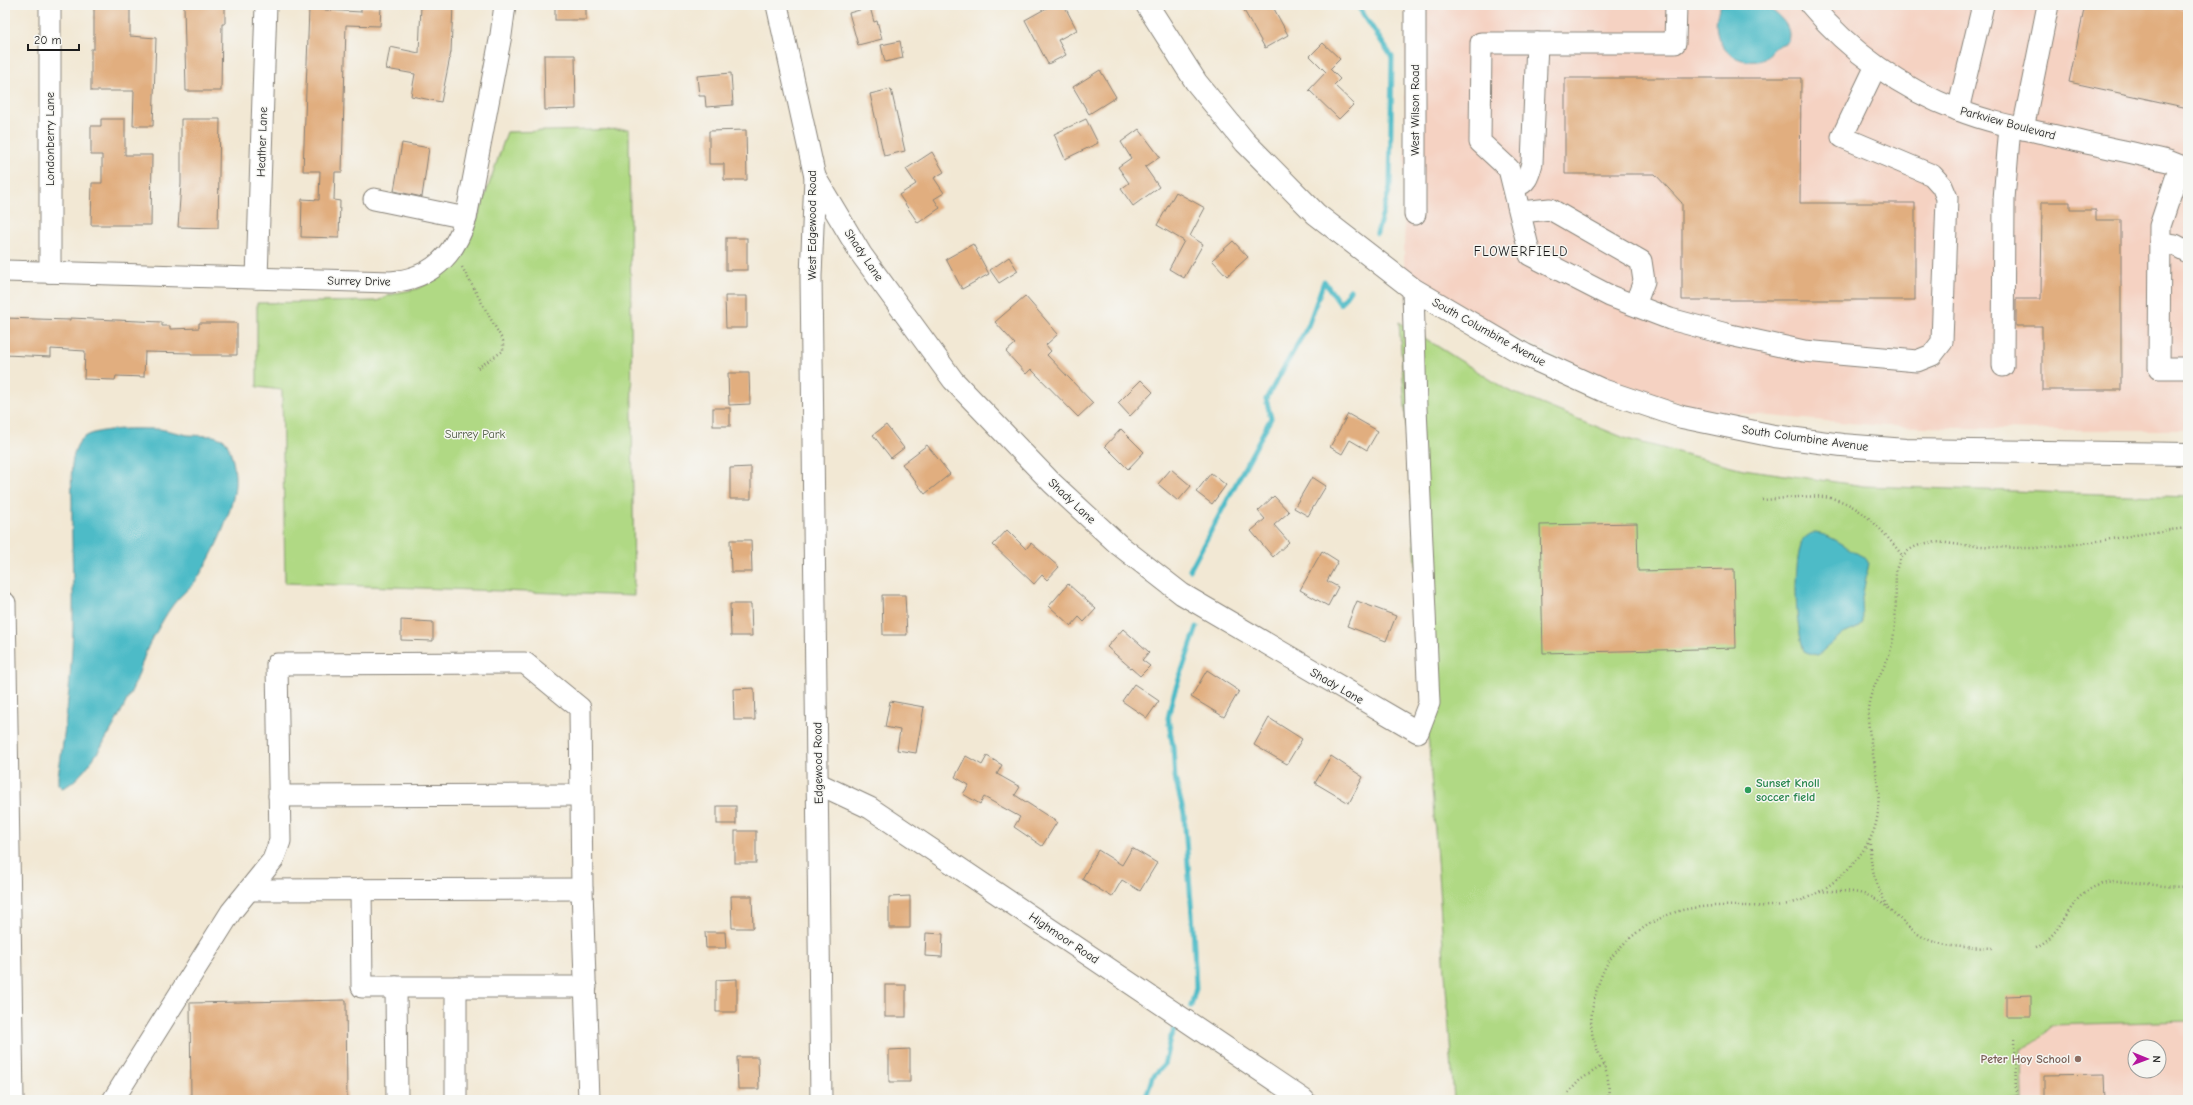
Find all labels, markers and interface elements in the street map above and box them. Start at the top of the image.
scale bar [28,26,79,52]
text: 20 m [34,33,62,47]
street label: West Wilson Road [1408,64,1422,156]
street label: Londonberry Lane [43,92,57,186]
street label: Parkview Boulevard [1959,104,2057,142]
street label: Heather Lane [254,107,270,177]
street label: West Edgewood Road [805,170,819,280]
street label: Shady Lane [842,226,886,284]
district label: FLOWERFIELD [1474,244,1568,259]
street label: Surrey Drive [327,273,391,289]
street label: South Columbine Avenue [1430,295,1548,369]
street label: South Columbine Avenue [1741,422,1869,454]
park label: Surrey Park [445,427,505,441]
street label: Shady Lane [1045,476,1099,526]
street label: Shady Lane [1308,665,1366,707]
street label: Edgewood Road [810,722,826,804]
place label: Sunset Knoll soccer field [1756,776,1820,804]
marker: Sunset Knoll soccer field [1743,785,1753,795]
street label: Highmoor Road [1026,909,1102,967]
north arrow [2127,1039,2167,1079]
place label: Peter Hoy School [1981,1052,2070,1066]
marker: Peter Hoy School [2073,1054,2083,1064]
text: N [2150,1055,2163,1063]

